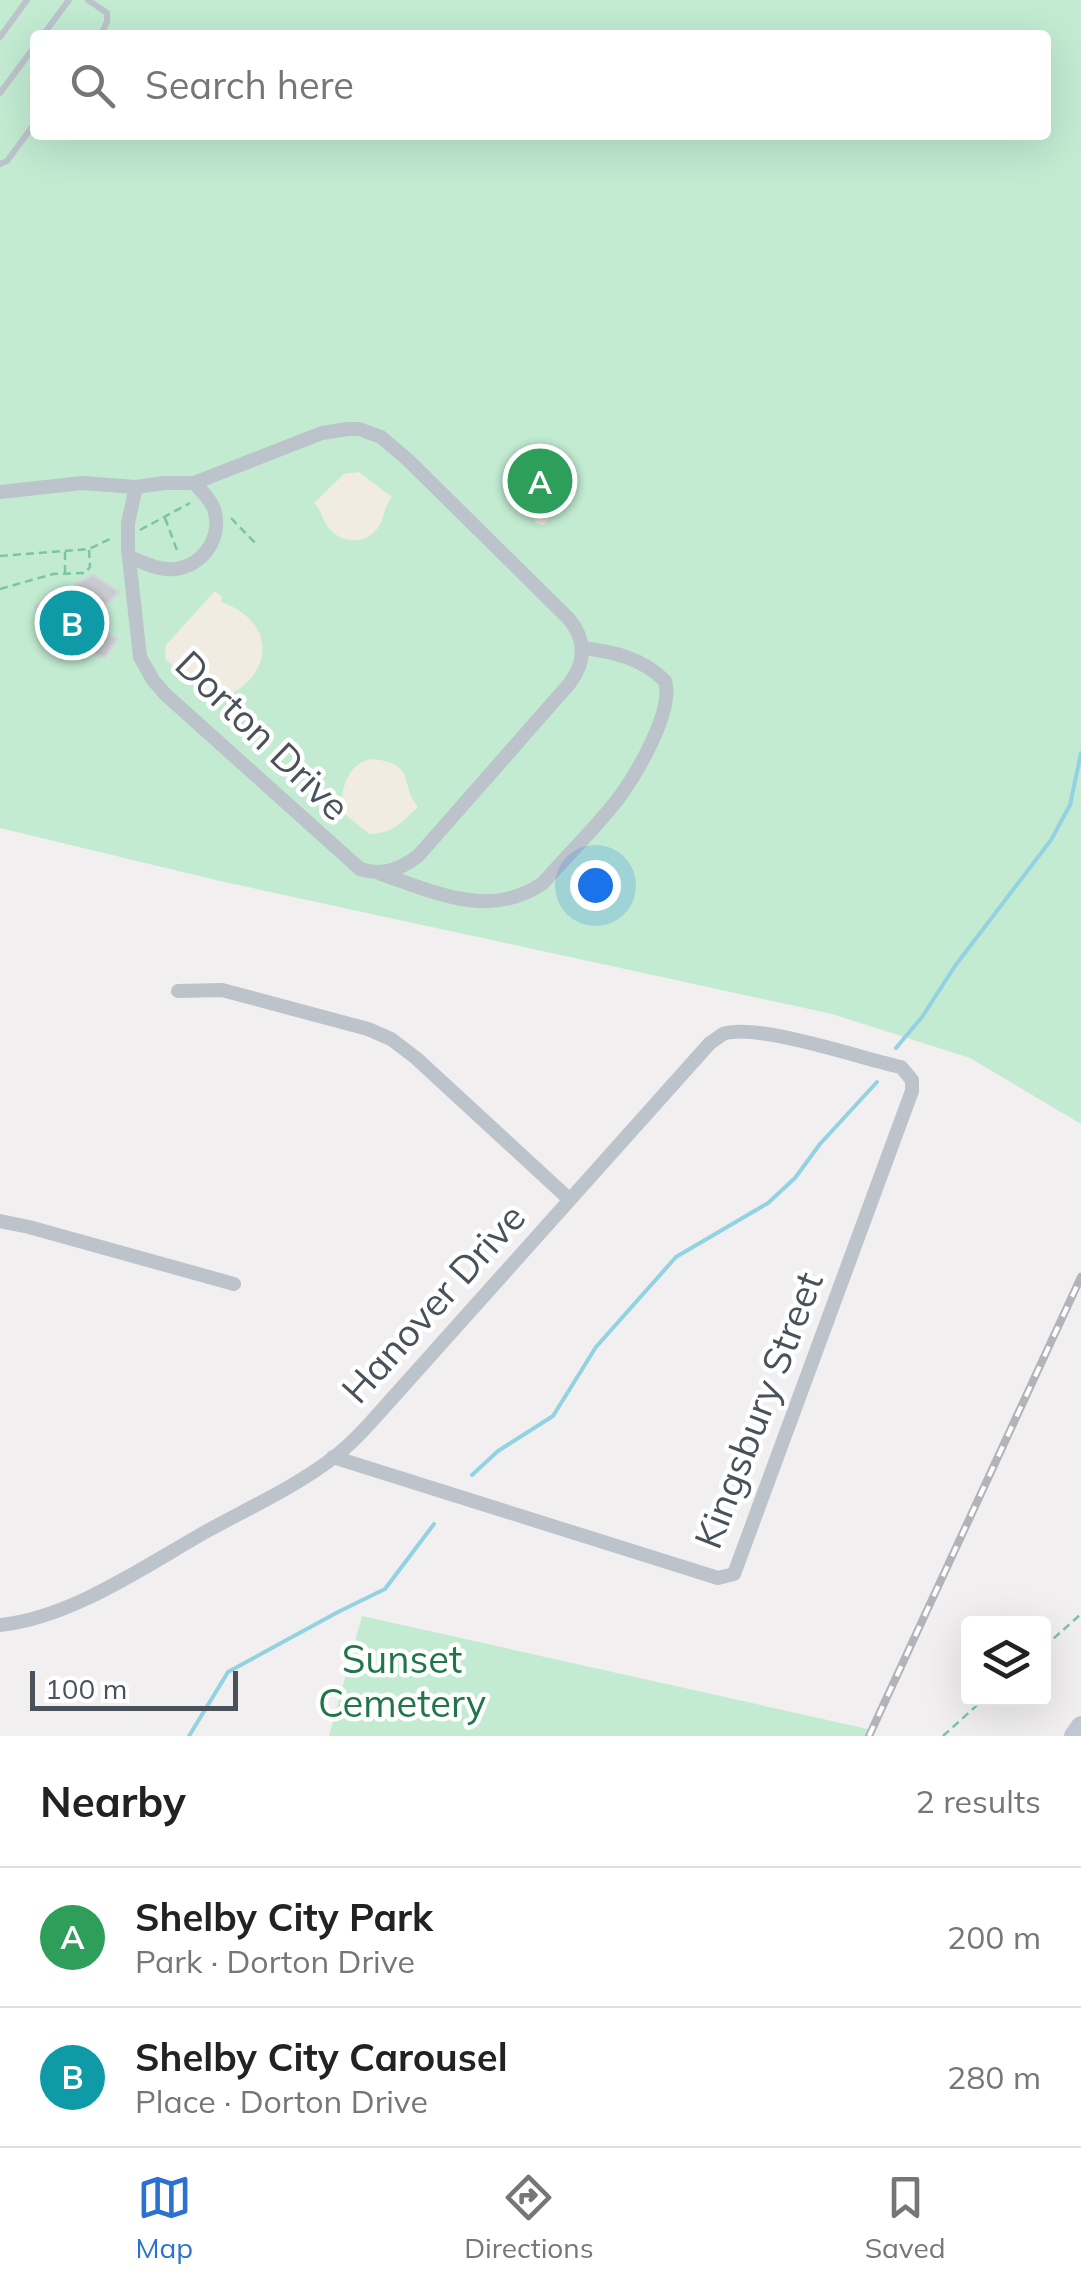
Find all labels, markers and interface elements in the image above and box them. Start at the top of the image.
search box [30,30,1051,140]
icon: search [65,58,120,113]
text: Search here [145,61,354,109]
pin: A [508,444,572,518]
pin: B [40,586,104,660]
street label: Dorton Drive [166,640,360,830]
your location [570,860,621,911]
street label: Hanover Drive [331,1193,535,1413]
street label: Kingsbury Street [683,1265,833,1555]
map controls [961,1616,1051,1706]
button: layers [961,1616,1051,1706]
park label: Sunset Cemetery [318,1635,486,1727]
scale bar [30,1666,238,1710]
text: 100 m [45,1671,127,1706]
text: Nearby [40,1775,186,1828]
text: 2 results [916,1781,1041,1821]
text: Shelby City Park [135,1893,433,1941]
text: A [60,1917,85,1957]
text: 200 m [947,1917,1041,1957]
text: Park · Dorton Drive [135,1941,415,1981]
text: Shelby City Carousel [135,2033,508,2081]
text: B [61,2057,84,2097]
text: 280 m [947,2057,1041,2097]
text: Place · Dorton Drive [135,2081,428,2121]
tab: Map [136,2170,193,2265]
tab: Directions [464,2170,594,2265]
tab: Saved [865,2170,945,2265]

